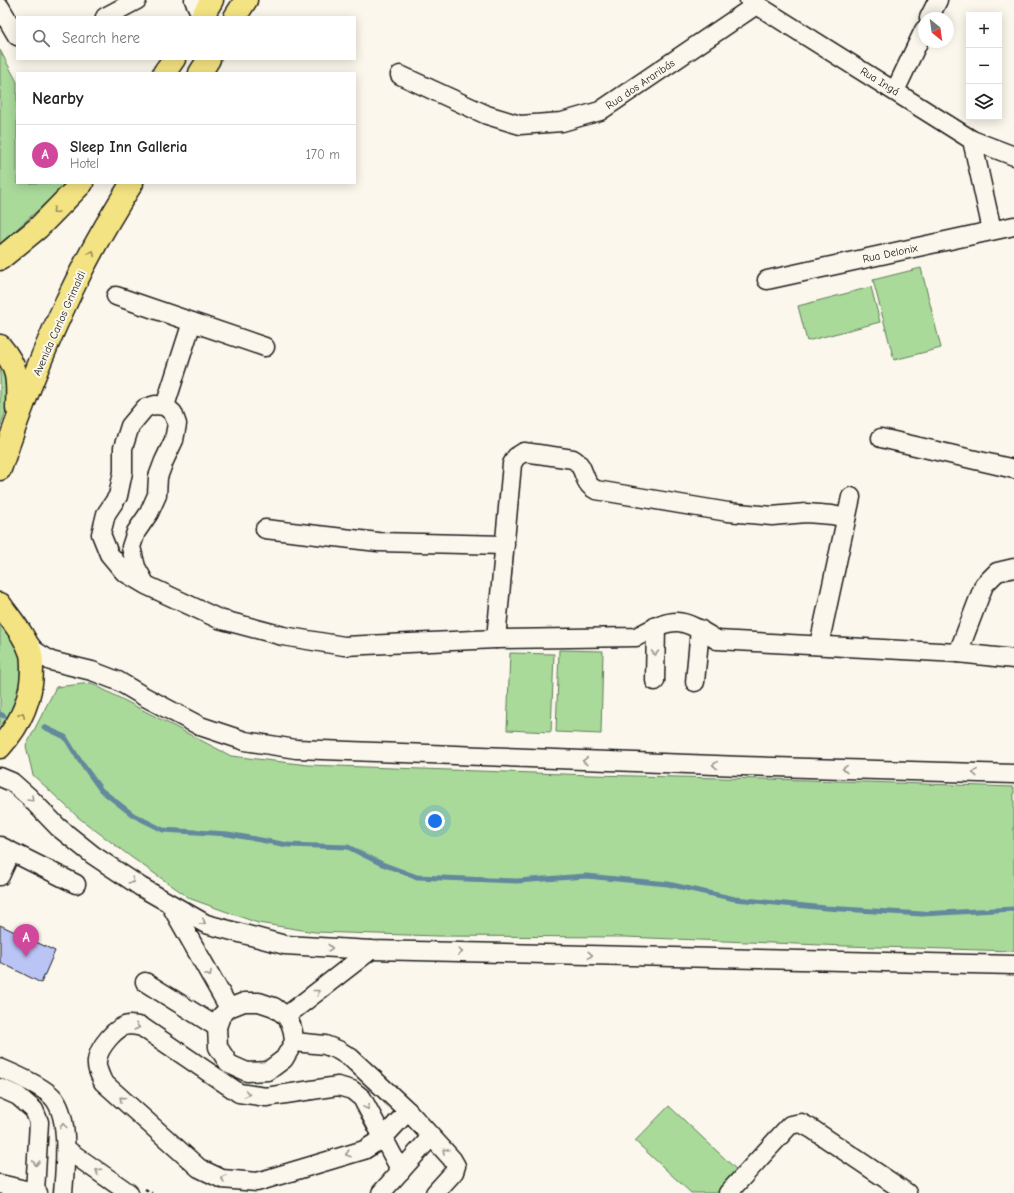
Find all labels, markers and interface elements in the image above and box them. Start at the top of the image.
north arrow [918,12,954,48]
map controls [966,12,1002,120]
button: + [966,12,1002,48]
search box [16,16,356,60]
icon: search [30,27,52,49]
text: Search here [62,29,140,47]
button: − [966,48,1002,84]
street label: Rua dos Araribás [603,56,678,112]
street label: Rua Ingá [858,64,902,98]
button: layers [966,84,1002,120]
text: Nearby [32,89,83,108]
text: Sleep Inn Galleria [70,138,187,156]
text: A [41,147,49,162]
text: 170 m [306,147,340,162]
text: Hotel [70,156,99,171]
one-way arrow [52,206,60,214]
street label: Rua Delonix [861,241,920,266]
one-way arrow [87,250,94,257]
street label: Avenida Carlos Grimaldi [30,269,88,378]
one-way arrow [651,650,659,656]
one-way arrow [17,712,25,719]
one-way arrow [582,756,588,765]
one-way arrow [712,761,718,770]
one-way arrow [842,765,848,773]
one-way arrow [972,769,978,777]
one-way arrow [26,794,34,802]
your location [425,811,445,831]
one-way arrow [128,876,135,883]
one-way arrow [199,917,207,925]
pin: A [13,924,39,957]
one-way arrow [327,944,333,952]
one-way arrow [457,948,463,957]
one-way arrow [587,951,593,960]
one-way arrow [204,970,211,977]
one-way arrow [313,990,320,997]
one-way arrow [134,1022,141,1030]
one-way arrow [244,1089,250,1098]
one-way arrow [119,1096,126,1103]
one-way arrow [362,1103,370,1110]
one-way arrow [59,1123,68,1129]
one-way arrow [442,1148,450,1156]
one-way arrow [345,1149,352,1158]
one-way arrow [32,1160,41,1166]
one-way arrow [95,1169,102,1176]
one-way arrow [219,1174,226,1183]

